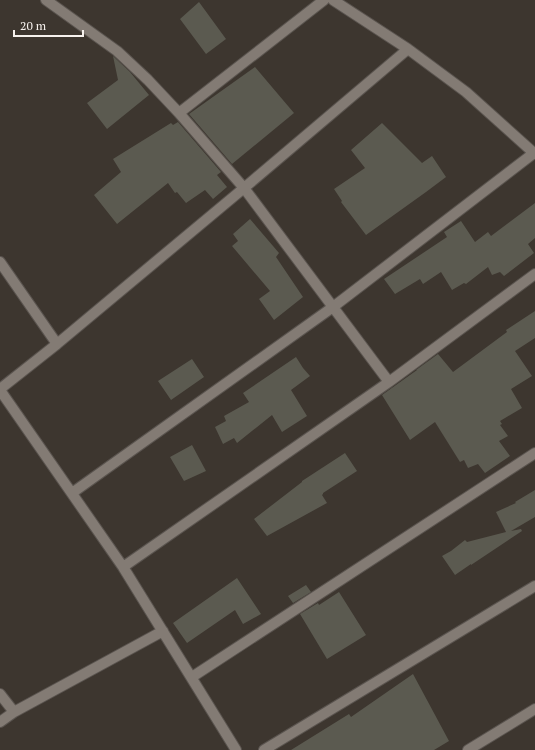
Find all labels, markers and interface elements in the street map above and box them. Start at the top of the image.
scale bar [14,12,83,38]
text: 20 m [20,18,47,33]

